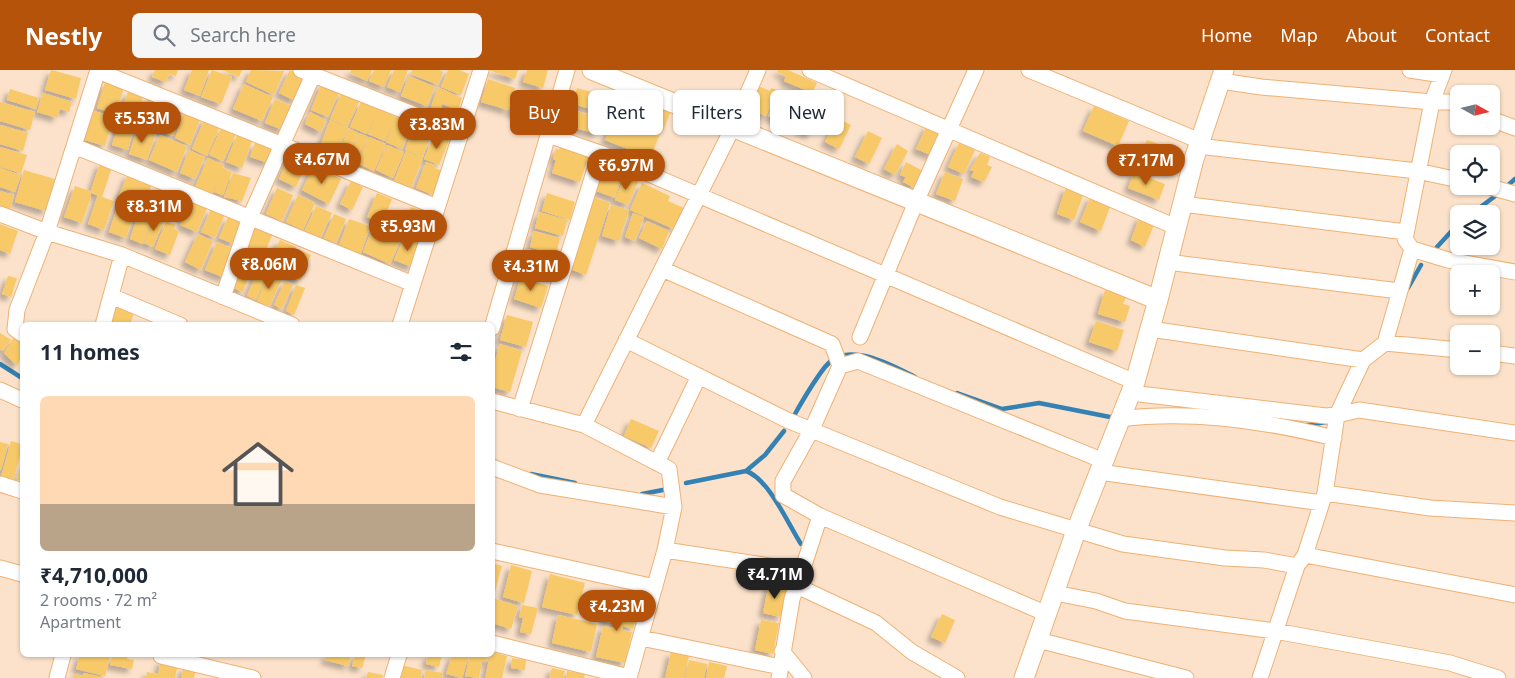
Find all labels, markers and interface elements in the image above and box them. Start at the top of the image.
search box [132,13,482,58]
text: Nestly [25,19,102,52]
icon: search [150,21,178,49]
text: Search here [190,22,296,48]
text: Home [1201,23,1252,47]
text: Map [1280,23,1318,47]
text: About [1346,23,1397,47]
text: Contact [1425,23,1490,47]
north arrow [1450,85,1500,135]
map controls [1450,85,1500,375]
chip: Buy [510,90,578,135]
chip: Rent [588,90,663,135]
chip: Filters [673,90,760,135]
chip: New [770,90,844,135]
pin: ₹5.53M [101,102,183,144]
text: ₹5.53M [114,107,170,129]
pin: ₹3.83M [396,108,478,150]
text: ₹3.83M [409,113,465,135]
pin: ₹4.67M [281,142,363,185]
pin: ₹7.17M [1105,144,1187,186]
button: locate [1450,145,1500,195]
text: ₹4.67M [294,148,350,170]
pin: ₹6.97M [585,148,667,191]
text: ₹7.17M [1118,149,1174,171]
text: ₹6.97M [598,154,654,176]
pin: ₹8.31M [113,190,195,232]
text: ₹8.31M [126,195,182,217]
button: layers [1450,205,1500,255]
pin: ₹5.93M [367,210,449,252]
text: ₹5.93M [380,215,436,237]
pin: ₹8.06M [228,248,310,290]
pin: ₹4.31M [490,250,572,292]
text: ₹8.06M [241,253,297,275]
text: ₹4.31M [503,255,559,277]
button: + [1450,265,1500,315]
button: − [1450,325,1500,375]
text: 11 homes [40,338,140,366]
icon: filters [447,338,475,366]
icon: home [213,429,303,519]
pin: ₹4.71M [734,558,816,600]
text: ₹4,710,000 [40,561,148,589]
text: ₹4.71M [747,563,803,585]
text: 2 rooms · 72 m² [40,589,157,611]
pin: ₹4.23M [576,590,658,632]
text: ₹4.23M [589,595,645,617]
text: Apartment [40,611,121,633]

